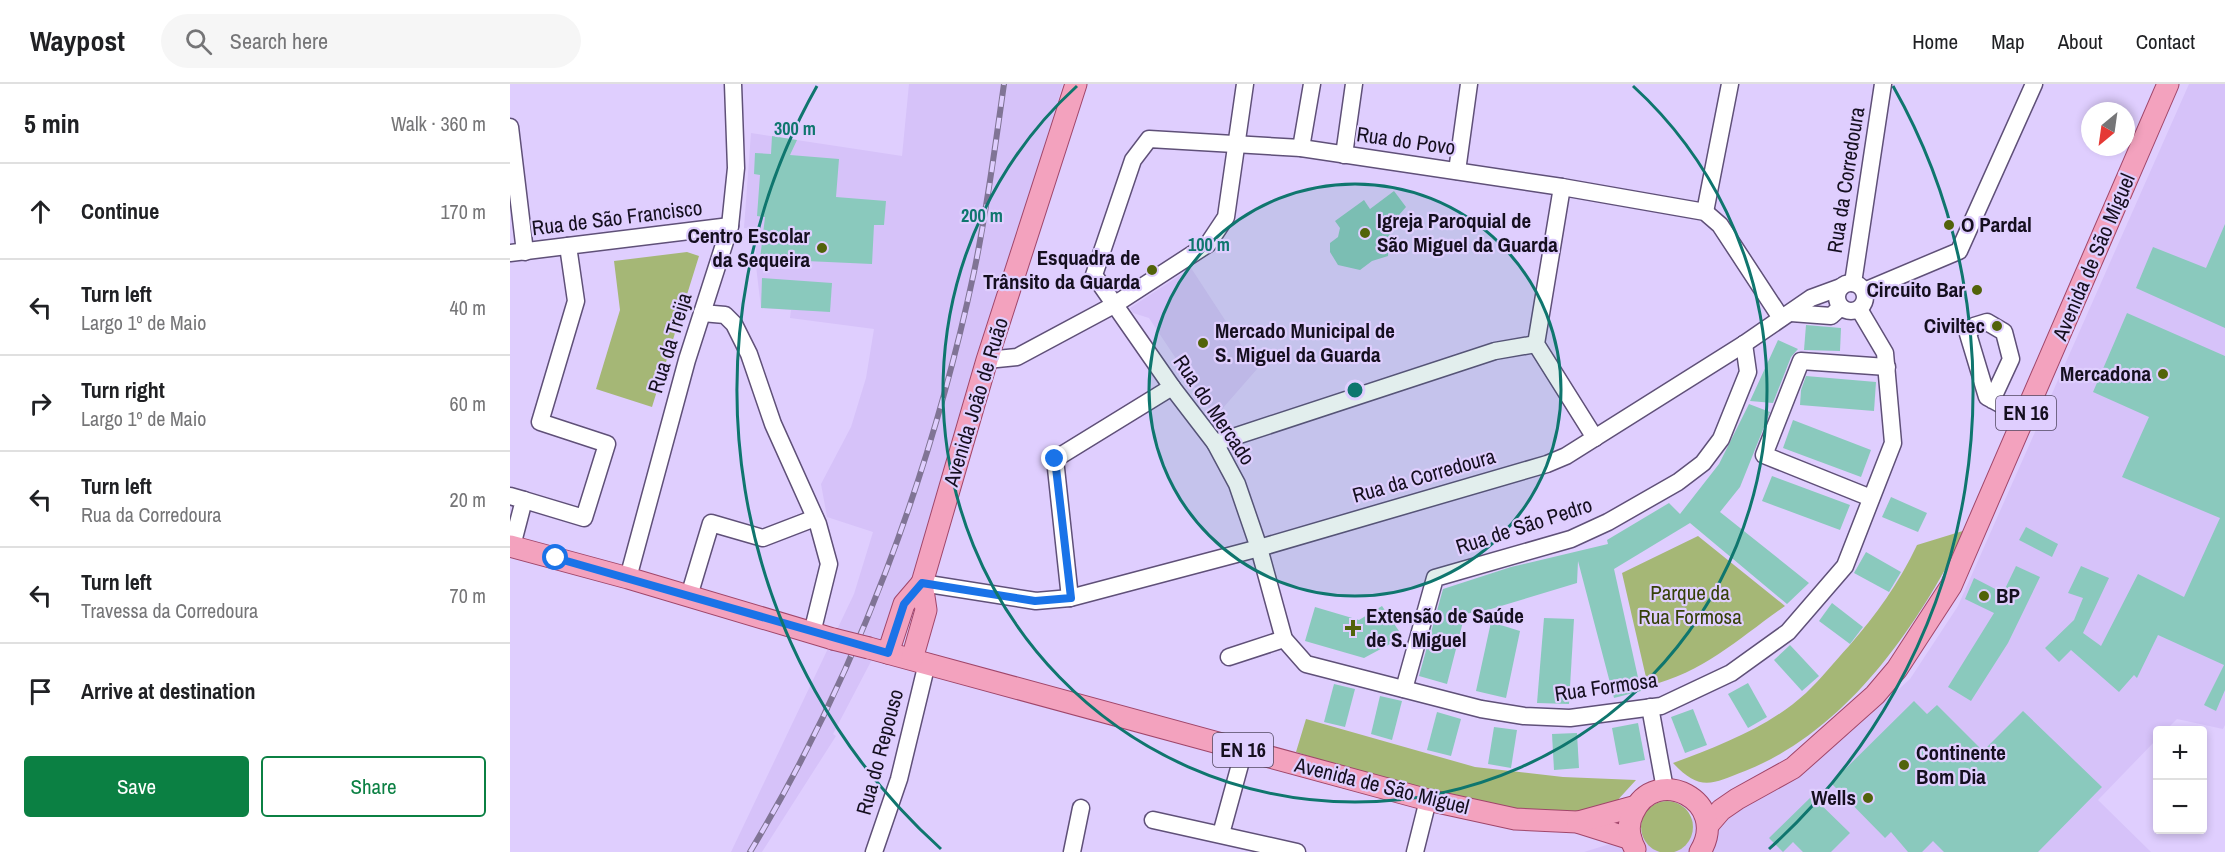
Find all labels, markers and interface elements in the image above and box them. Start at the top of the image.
search box [161,14,581,68]
text: Waypost [30,22,125,60]
icon: search [182,25,215,58]
text: Search here [230,26,328,56]
text: Home [1912,27,1958,56]
text: Map [1991,27,2025,56]
text: About [2058,27,2103,56]
text: Contact [2136,27,2195,56]
north arrow [2081,102,2135,156]
street label: Rua da Corredoura [1820,104,1871,255]
text: 5 min [24,106,80,141]
text: Walk · 360 m [391,110,486,137]
text: 300 m [774,116,816,141]
street label: Rua do Povo [1355,119,1457,162]
street label: Avenida de São Miguel [2045,169,2142,346]
street label: Rua de São Francisco [530,193,704,242]
icon: ahead [24,195,57,228]
text: Continue [81,196,159,226]
text: 170 m [440,198,486,225]
text: 200 m [961,203,1003,228]
place label: Igreja Paroquial de São Miguel da Guarda [1377,206,1558,259]
place label: O Pardal [1961,210,2032,239]
marker: O Pardal [1942,218,1956,232]
place label: Centro Escolar da Sequeira [688,221,810,274]
marker: Igreja Paroquial de São Miguel da Guarda [1358,226,1372,240]
text: 100 m [1188,232,1230,257]
marker: Centro Escolar da Sequeira [815,241,829,255]
place label: Esquadra de Trânsito da Guarda [983,243,1140,296]
marker: Esquadra de Trânsito da Guarda [1145,263,1159,277]
place label: Circuito Bar [1866,275,1965,304]
text: Turn left [81,279,152,309]
marker: Circuito Bar [1970,283,1984,297]
street label: Rua da Treija [641,289,699,397]
icon: left [24,291,57,324]
text: 40 m [450,294,486,321]
text: Largo 1º de Maio [81,309,206,336]
place label: Civiltec [1924,311,1985,340]
street label: Avenida João de Ruão [936,314,1015,491]
place label: Mercado Municipal de S. Miguel da Guarda [1215,316,1395,369]
marker: Civiltec [1990,319,2004,333]
marker: Mercado Municipal de S. Miguel da Guarda [1196,336,1210,350]
street label: Rua do Mercado [1167,349,1262,471]
place label: Mercadona [2060,359,2151,388]
marker: Mercadona [2156,367,2170,381]
text: Turn right [81,375,165,405]
centre of rings [1345,380,1365,400]
icon: right [24,387,57,420]
text: 60 m [450,390,486,417]
road number: EN 16 [1996,396,2056,430]
text: Largo 1º de Maio [81,405,206,432]
street label: Rua da Corredoura [1349,441,1499,510]
route end [1041,445,1067,471]
text: Turn left [81,471,152,501]
icon: left [24,483,57,516]
text: 20 m [450,486,486,513]
street label: Rua de São Pedro [1452,490,1596,561]
text: Rua da Corredoura [81,501,221,528]
route start [542,544,568,570]
text: Turn left [81,567,152,597]
park label: Parque da Rua Formosa [1638,578,1742,631]
icon: left [24,579,57,612]
place label: BP [1996,581,2020,610]
text: 70 m [450,582,486,609]
marker: BP [1977,589,1991,603]
text: Travessa da Corredoura [81,597,258,624]
place label: Extensão de Saúde de S. Miguel [1366,601,1524,654]
marker: Extensão de Saúde de S. Miguel [1344,619,1362,637]
street label: Rua Formosa [1553,665,1660,708]
icon: arrive [24,675,57,708]
text: Arrive at destination [81,676,255,706]
street label: Rua do Repouso [849,686,910,818]
map controls [2153,726,2207,834]
button: + [2153,726,2207,780]
road number: EN 16 [1213,733,1273,767]
place label: Continente Bom Dia [1916,738,2006,791]
street label: Avenida de São Miguel [1291,750,1472,821]
button: Save [24,756,249,817]
button: Share [261,756,486,817]
marker: Continente Bom Dia [1897,758,1911,772]
button: − [2153,780,2207,834]
place label: Wells [1811,783,1856,812]
marker: Wells [1861,791,1875,805]

